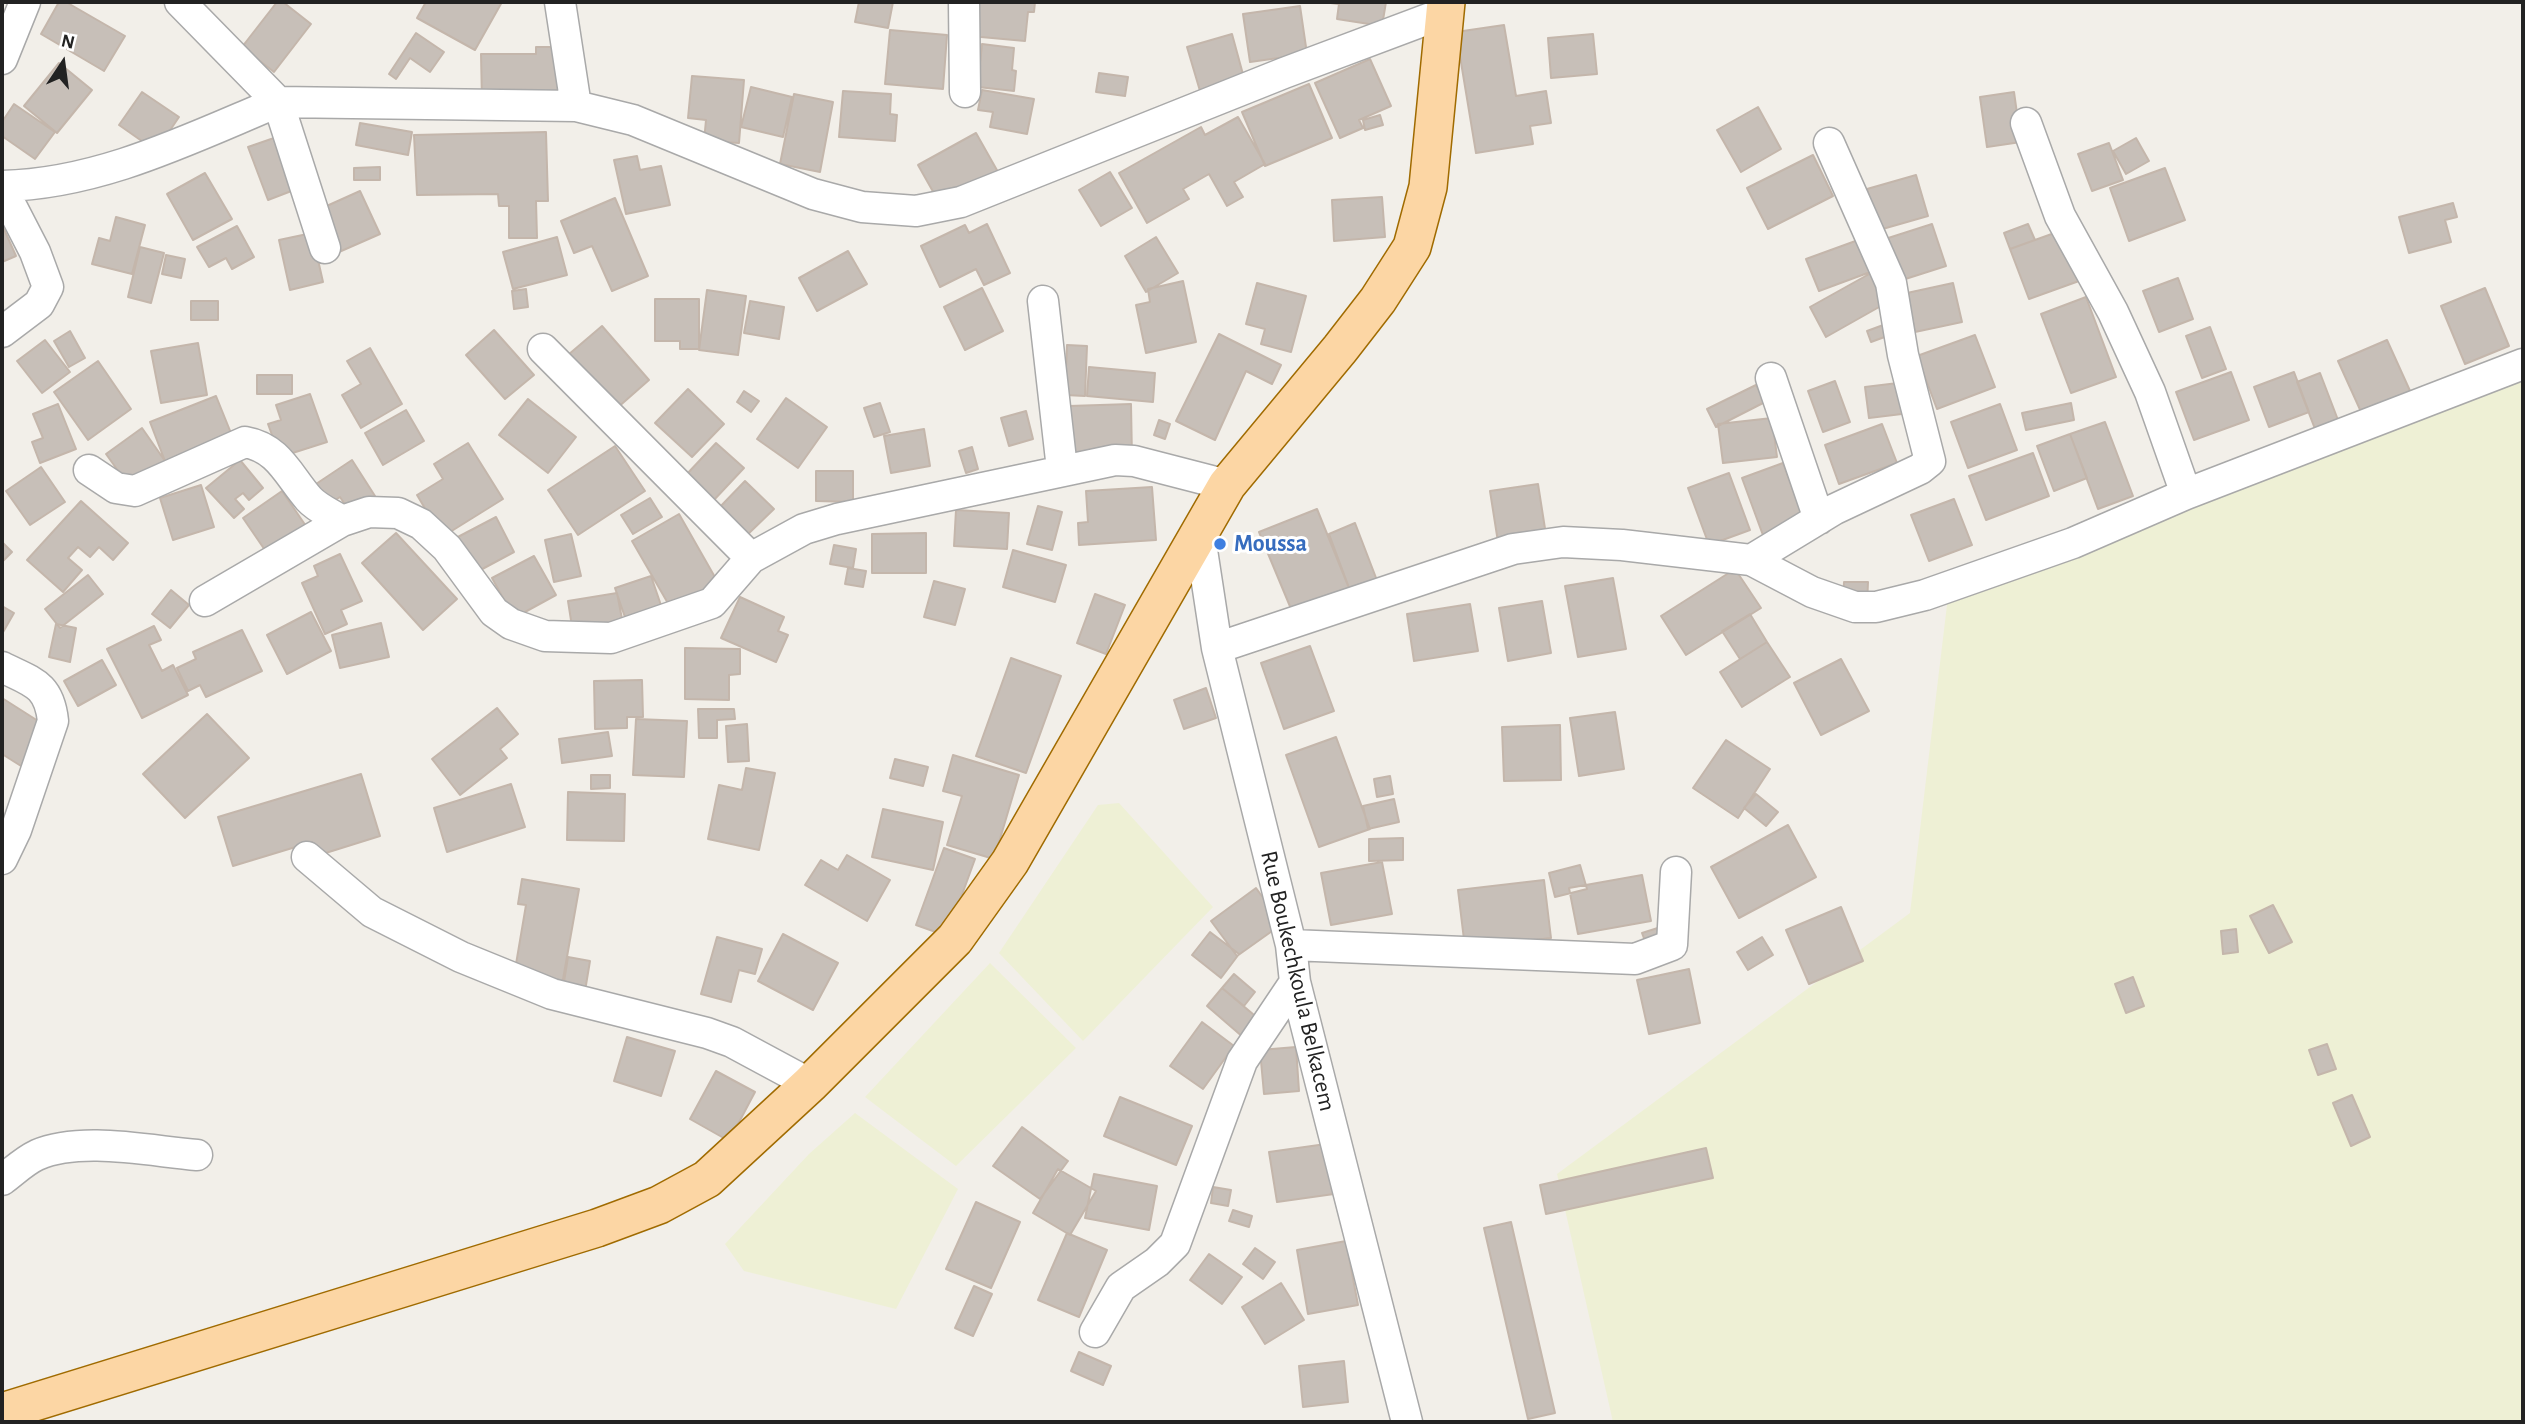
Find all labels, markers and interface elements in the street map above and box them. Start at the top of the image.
north arrow [28,28,98,98]
text: N [59,31,76,53]
place label: Moussa [1234,530,1307,558]
marker: Moussa [1212,536,1228,552]
street label: Rue Boukechkoula Belkacem [1254,848,1342,1114]

